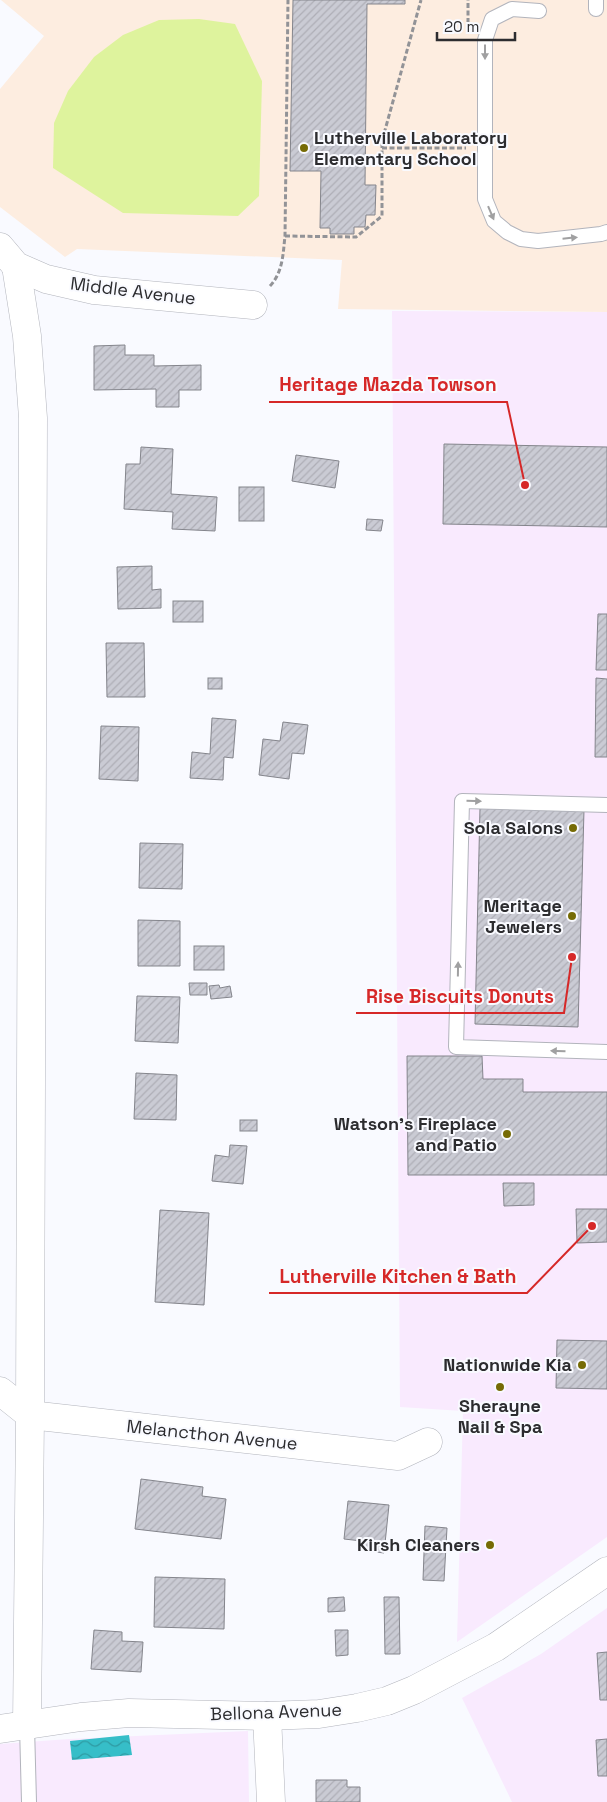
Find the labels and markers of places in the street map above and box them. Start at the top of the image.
place label: Lutherville Laboratory Elementary School [314,126,507,170]
marker: Lutherville Laboratory Elementary School [298,142,310,154]
callout: Heritage Mazda Towson [269,368,507,402]
place label: Sola Salons [464,816,563,839]
marker: Sola Salons [567,822,579,834]
place label: Meritage Jewelers [484,894,562,938]
marker: Meritage Jewelers [566,910,578,922]
callout: Rise Biscuits Donuts [356,979,564,1013]
place label: Watson's Fireplace and Patio [334,1112,497,1156]
marker: Watson's Fireplace and Patio [501,1128,513,1140]
callout: Lutherville Kitchen & Bath [269,1259,527,1293]
place label: Nationwide Kia [443,1353,573,1376]
marker: Nationwide Kia [576,1359,588,1371]
marker: Sherayne Nail & Spa [494,1381,506,1393]
place label: Sherayne Nail & Spa [458,1394,543,1438]
place label: Kirsh Cleaners [357,1533,480,1556]
marker: Kirsh Cleaners [484,1539,496,1551]

